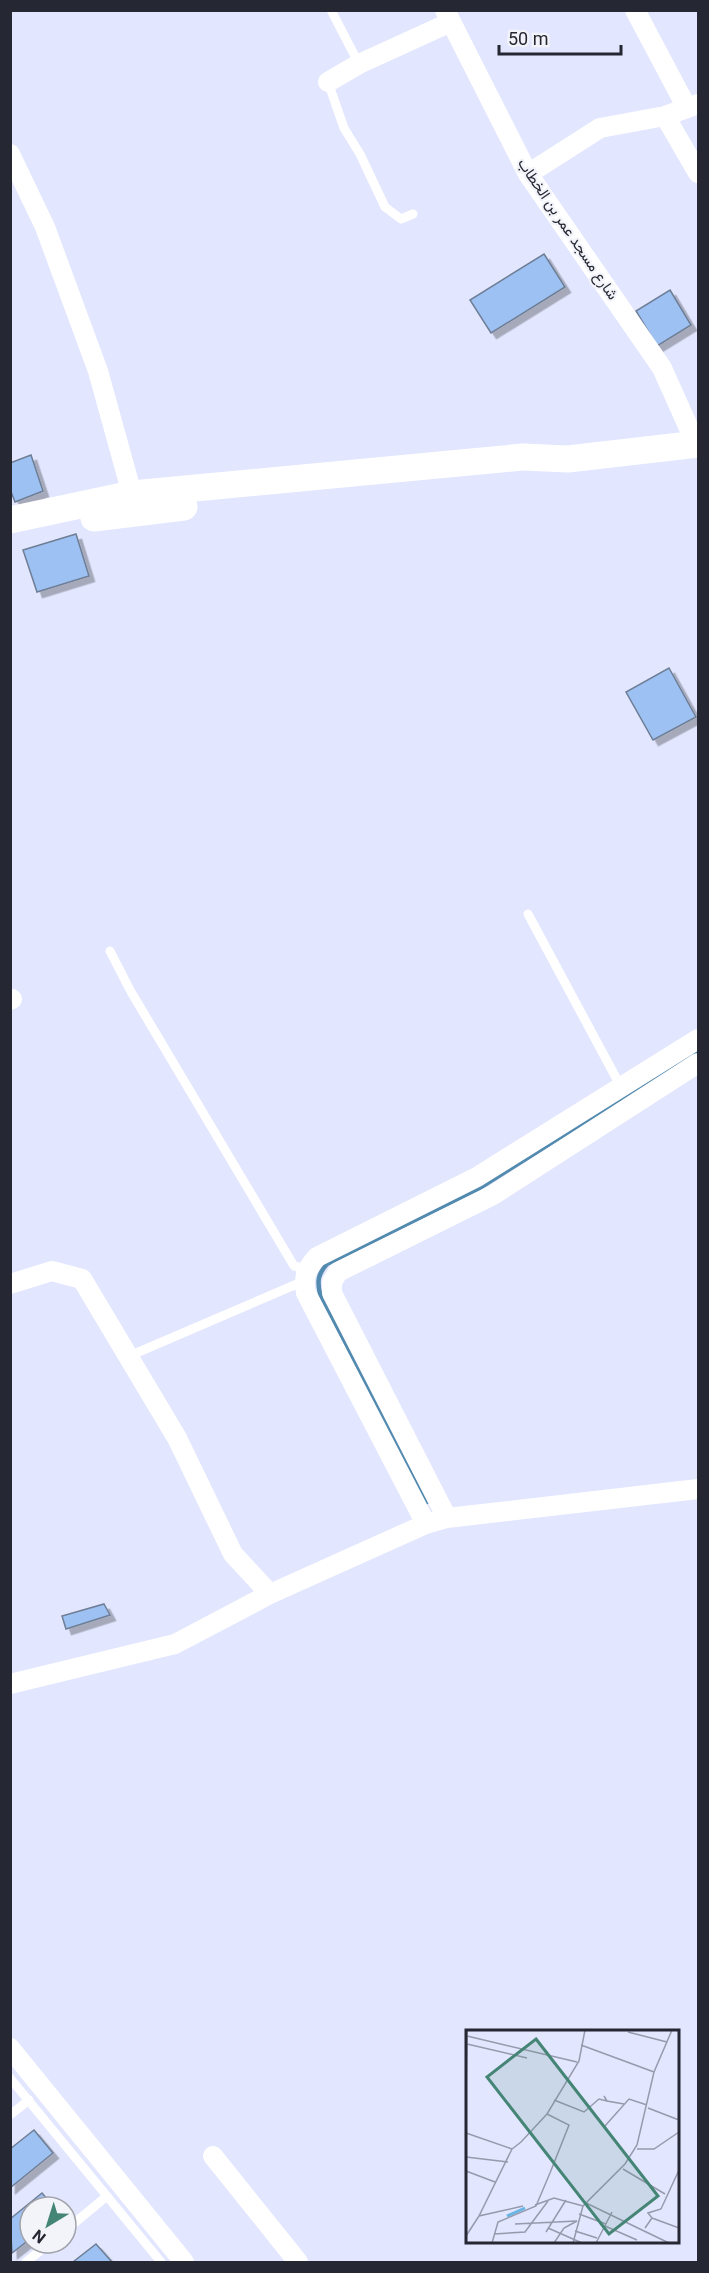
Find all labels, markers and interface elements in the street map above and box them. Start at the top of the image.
scale bar [499,18,620,56]
text: 50 m [508,28,548,49]
street label: شارع مسجد عمر بن الخطاب [512,155,622,304]
inset map [466,2030,679,2243]
north arrow [18,2195,78,2255]
text: N [29,2225,49,2247]

